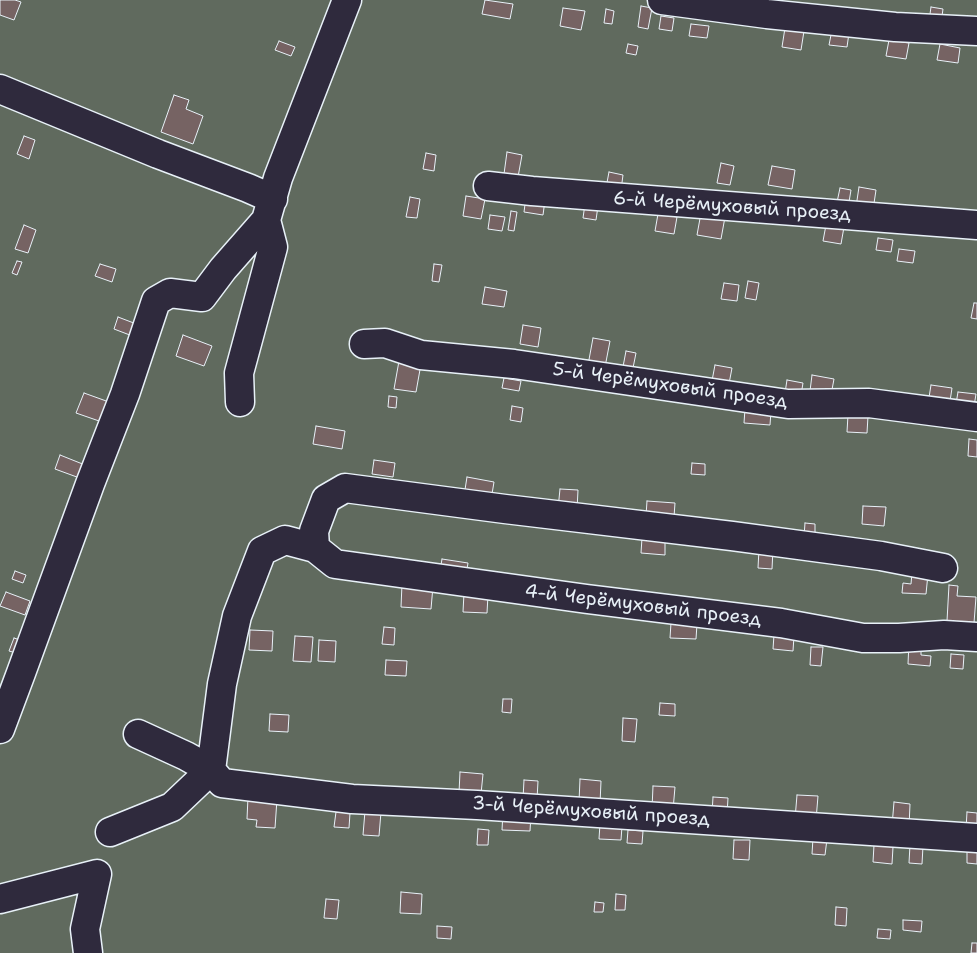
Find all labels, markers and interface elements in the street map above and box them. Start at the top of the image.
street label: 6-й Черёмуховый проезд [612,187,852,227]
street label: 5-й Черёмуховый проезд [551,358,789,414]
street label: 4-й Черёмуховый проезд [523,580,763,632]
street label: 3-й Черёмуховый проезд [471,792,711,832]

